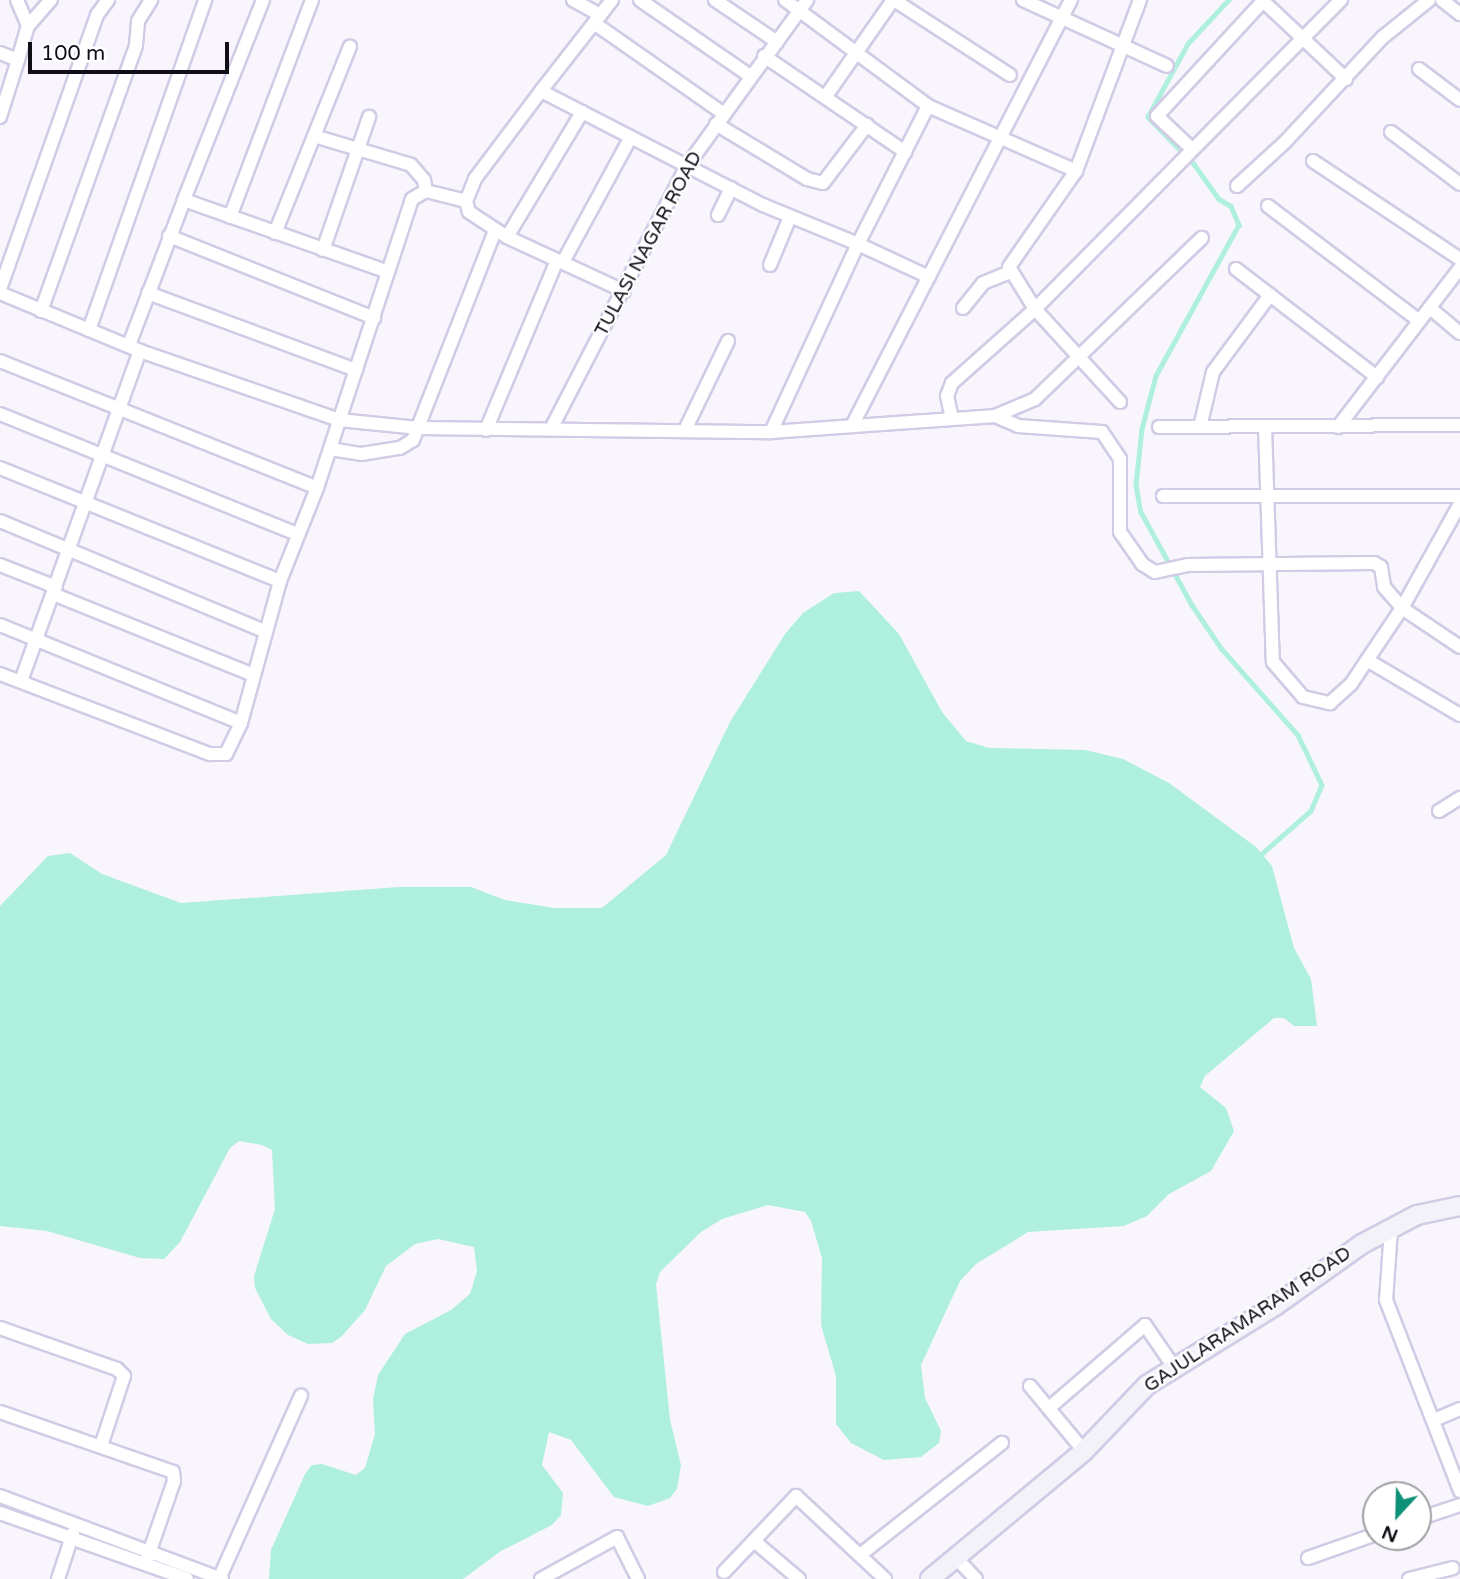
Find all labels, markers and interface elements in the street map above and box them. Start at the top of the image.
scale bar [32,28,233,72]
text: 100 m [41,41,105,66]
street label: TULASI NAGAR ROAD [591,148,707,340]
street label: GAJULARAMARAM ROAD [1140,1242,1356,1398]
north arrow [1362,1481,1432,1551]
text: N [1379,1521,1401,1547]

